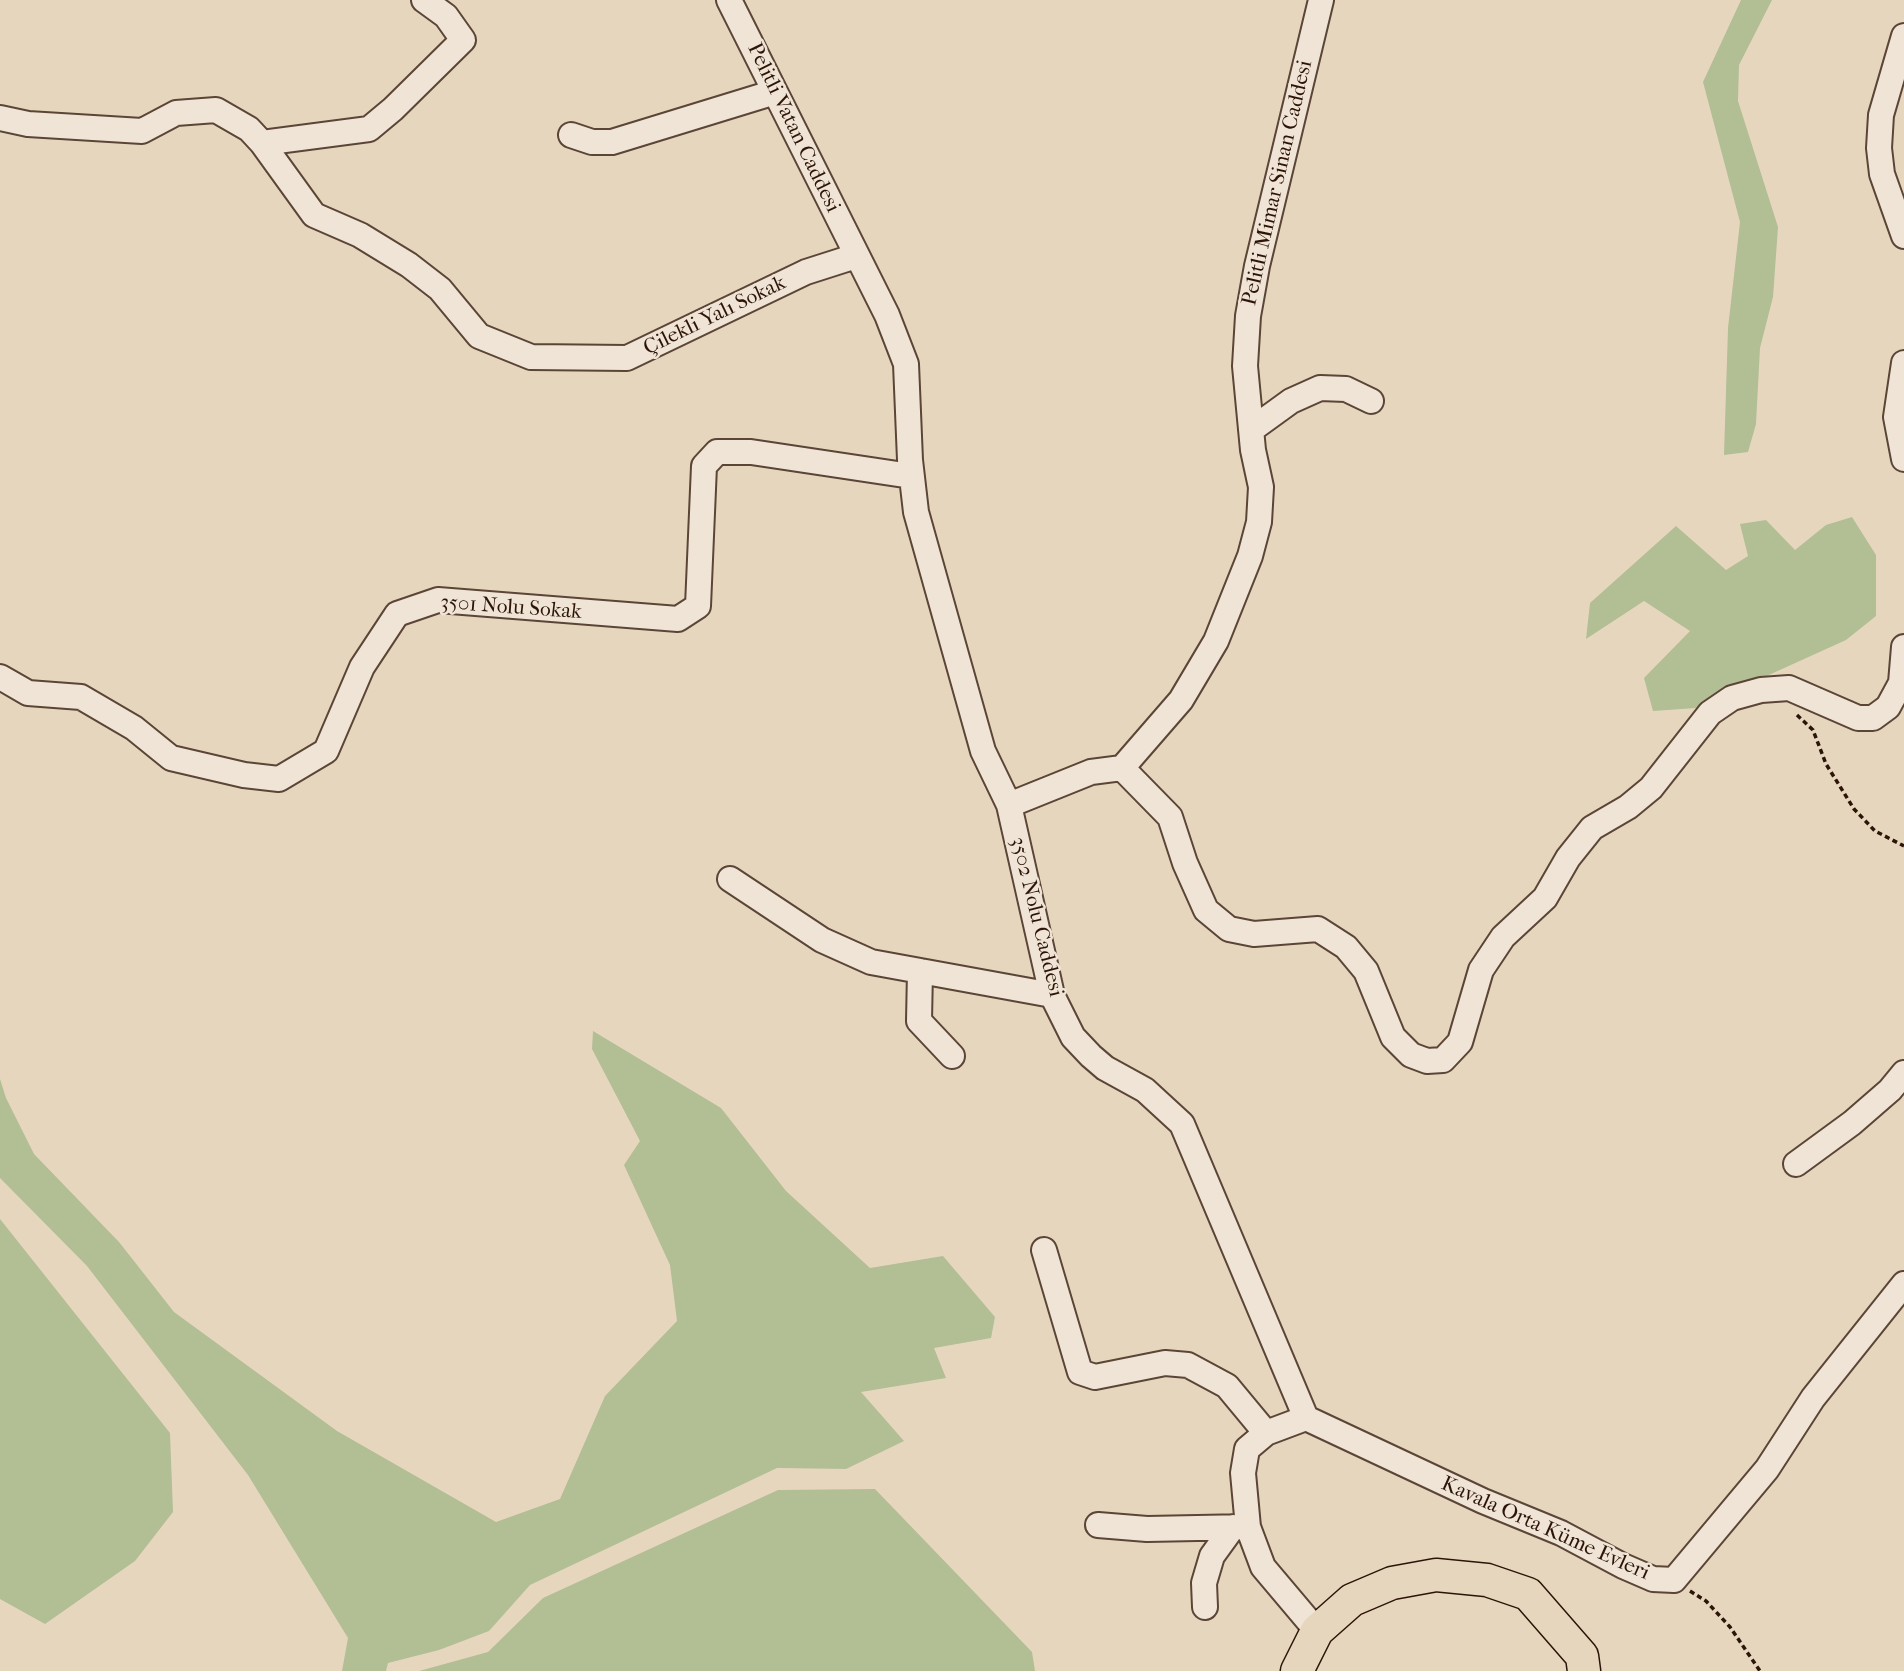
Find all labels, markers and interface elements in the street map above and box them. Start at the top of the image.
street label: Pelitli Vatan Caddesi [741,39,845,217]
street label: Pelitli Mimar Sinan Caddesi [1237,58,1319,308]
street label: Çilekli Yalı Sokak [640,271,790,361]
street label: 3501 Nolu Sokak [439,590,583,626]
street label: 3502 Nolu Caddesi [1004,835,1068,999]
street label: Kavala Orta Küme Evleri [1437,1472,1653,1586]

